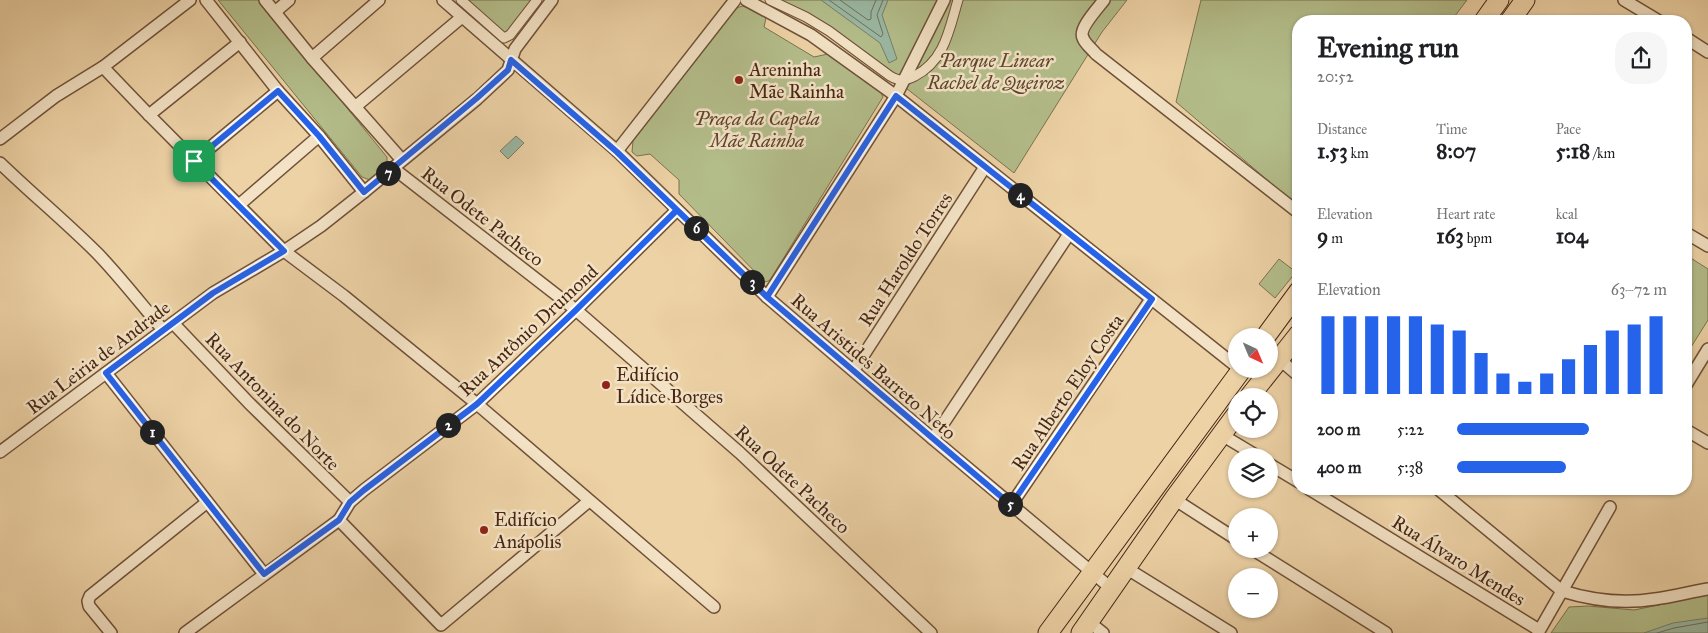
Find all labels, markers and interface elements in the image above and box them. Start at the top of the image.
text: Evening run [1317,30,1459,65]
button: share [1615,32,1667,84]
park label: Parque Linear Rachel de Queiroz [926,49,1065,94]
place label: Areninha Mãe Rainha [748,58,845,103]
text: 20:52 [1317,67,1354,86]
marker: Areninha Mãe Rainha [733,74,745,86]
park label: Praça da Capela Mãe Rainha [694,107,820,152]
text: Distance [1317,121,1367,138]
text: Time [1436,121,1467,138]
text: Pace [1556,121,1581,138]
text: 1.53 [1317,138,1348,164]
text: 8:07 [1436,138,1476,164]
text: 5:18 [1556,138,1590,164]
pin [173,140,215,182]
text: km [1348,145,1369,162]
text: /km [1590,145,1615,162]
icon: arrive [180,147,208,175]
pin: 7 [376,160,400,186]
street label: Rua Odete Pacheco [417,162,549,271]
text: 7 [385,165,392,182]
pin: 4 [1008,182,1032,208]
text: 4 [1017,187,1024,204]
street label: Rua Haroldo Torres [854,188,957,331]
text: Elevation [1317,206,1373,223]
text: Heart rate [1436,206,1495,223]
text: kcal [1556,206,1578,223]
pin: 6 [684,216,708,240]
text: 6 [693,220,700,237]
text: 9 [1317,223,1328,249]
text: 163 [1436,223,1464,249]
text: 104 [1556,223,1588,249]
text: m [1328,230,1343,247]
text: bpm [1464,230,1492,247]
street label: Rua Antônio Drumond [454,260,603,401]
pin: 3 [740,270,764,294]
text: 3 [750,274,755,291]
text: Elevation [1317,280,1381,299]
text: 63–72 m [1611,280,1667,299]
street label: Rua Aristides Barreto Neto [786,288,961,445]
street label: Rua Leiria de Andrade [22,296,175,419]
street label: Rua Alberto Eloy Costa [1007,309,1129,475]
street label: Rua Antonina do Norte [201,327,345,475]
north arrow [1228,328,1278,378]
map controls [1228,328,1278,618]
place label: Edifício Lídice Borges [616,363,723,409]
marker: Edifício Lídice Borges [600,379,612,391]
button: locate [1228,388,1278,438]
pin: 2 [436,412,460,438]
text: 2 [445,417,452,434]
pin: 1 [140,420,164,444]
street label: Rua Odete Pacheco [730,420,855,539]
text: 200 m [1317,420,1360,439]
text: 5:22 [1397,420,1424,439]
text: 1 [150,424,155,441]
button: layers [1228,448,1278,498]
text: 400 m [1317,458,1361,477]
text: 5:38 [1397,458,1423,477]
pin: 5 [998,492,1022,516]
text: 5 [1007,496,1014,513]
place label: Edifício Anápolis [493,508,562,553]
button: + [1228,508,1278,558]
street label: Rua Álvaro Mendes [1388,509,1530,611]
marker: Edifício Anápolis [478,524,490,536]
button: − [1228,568,1278,618]

